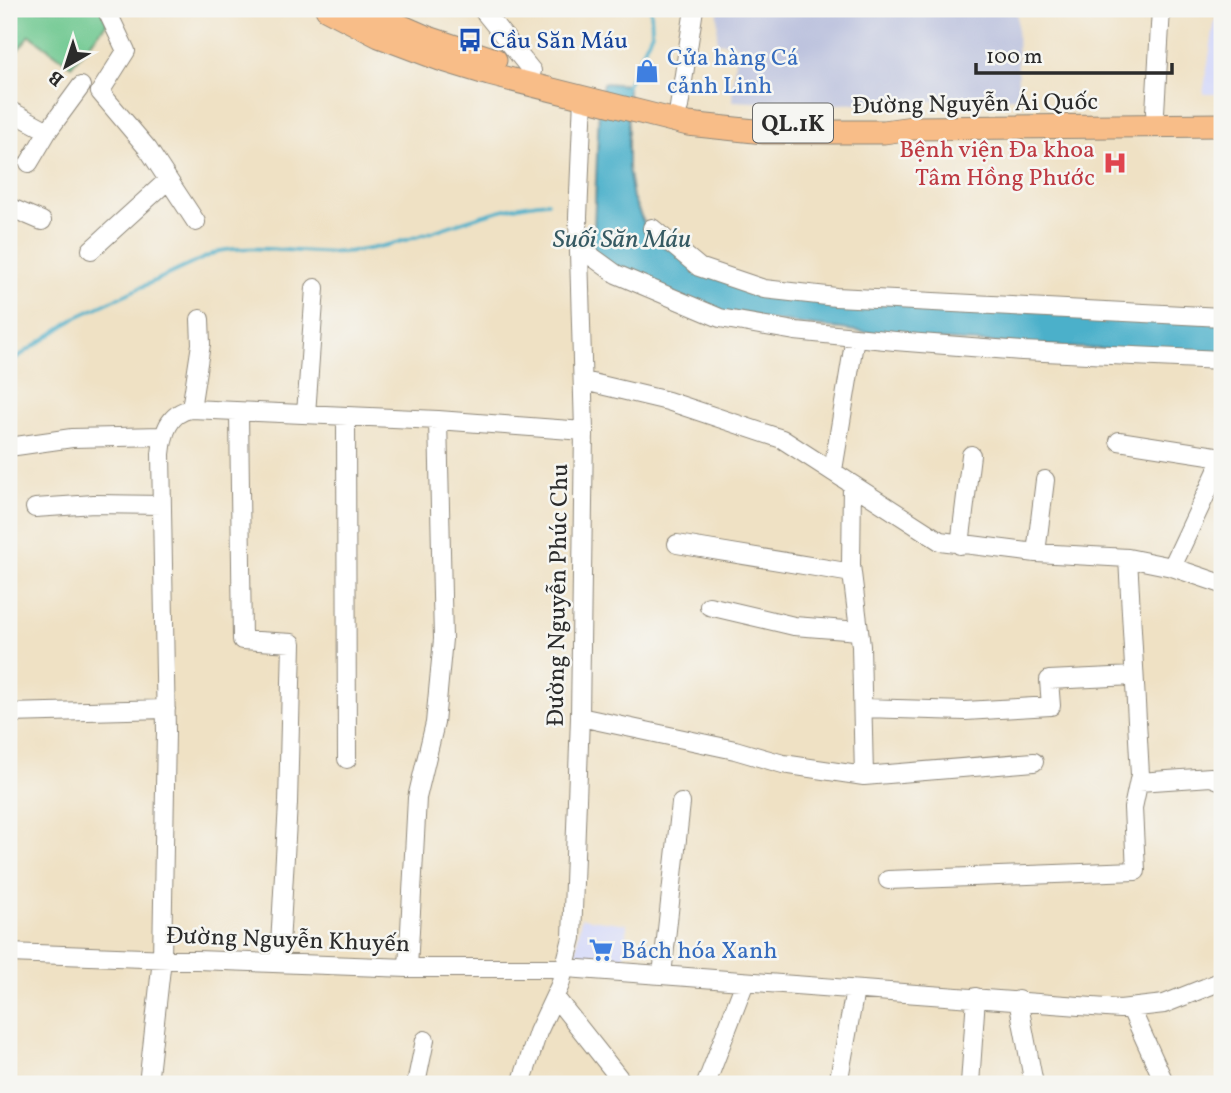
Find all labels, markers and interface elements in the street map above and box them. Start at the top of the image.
place label: Cầu Săn Máu [490,25,628,59]
bus stop icon: Cầu Săn Máu [456,26,484,54]
north arrow [32,32,102,102]
scale bar [976,32,1172,76]
place label: Cửa hàng Cá cảnh Linh [667,42,799,104]
text: 100 m [986,43,1043,72]
shop icon: Cửa hàng Cá cảnh Linh [633,57,661,85]
text: B [43,64,70,92]
street label: Đường Nguyễn Ái Quốc [852,86,1098,124]
road number: QL.1K [753,104,833,142]
place label: Bệnh viện Đa khoa Tâm Hồng Phước [899,134,1095,196]
hospital icon: Bệnh viện Đa khoa Tâm Hồng Phước [1101,149,1129,177]
water label: Suối Săn Máu [553,222,691,258]
street label: Đường Nguyễn Phúc Chu [540,463,578,727]
street label: Đường Nguyễn Khuyến [165,920,411,962]
place label: Bách hóa Xanh [621,935,778,969]
supermarket icon: Bách hóa Xanh [587,936,615,964]

